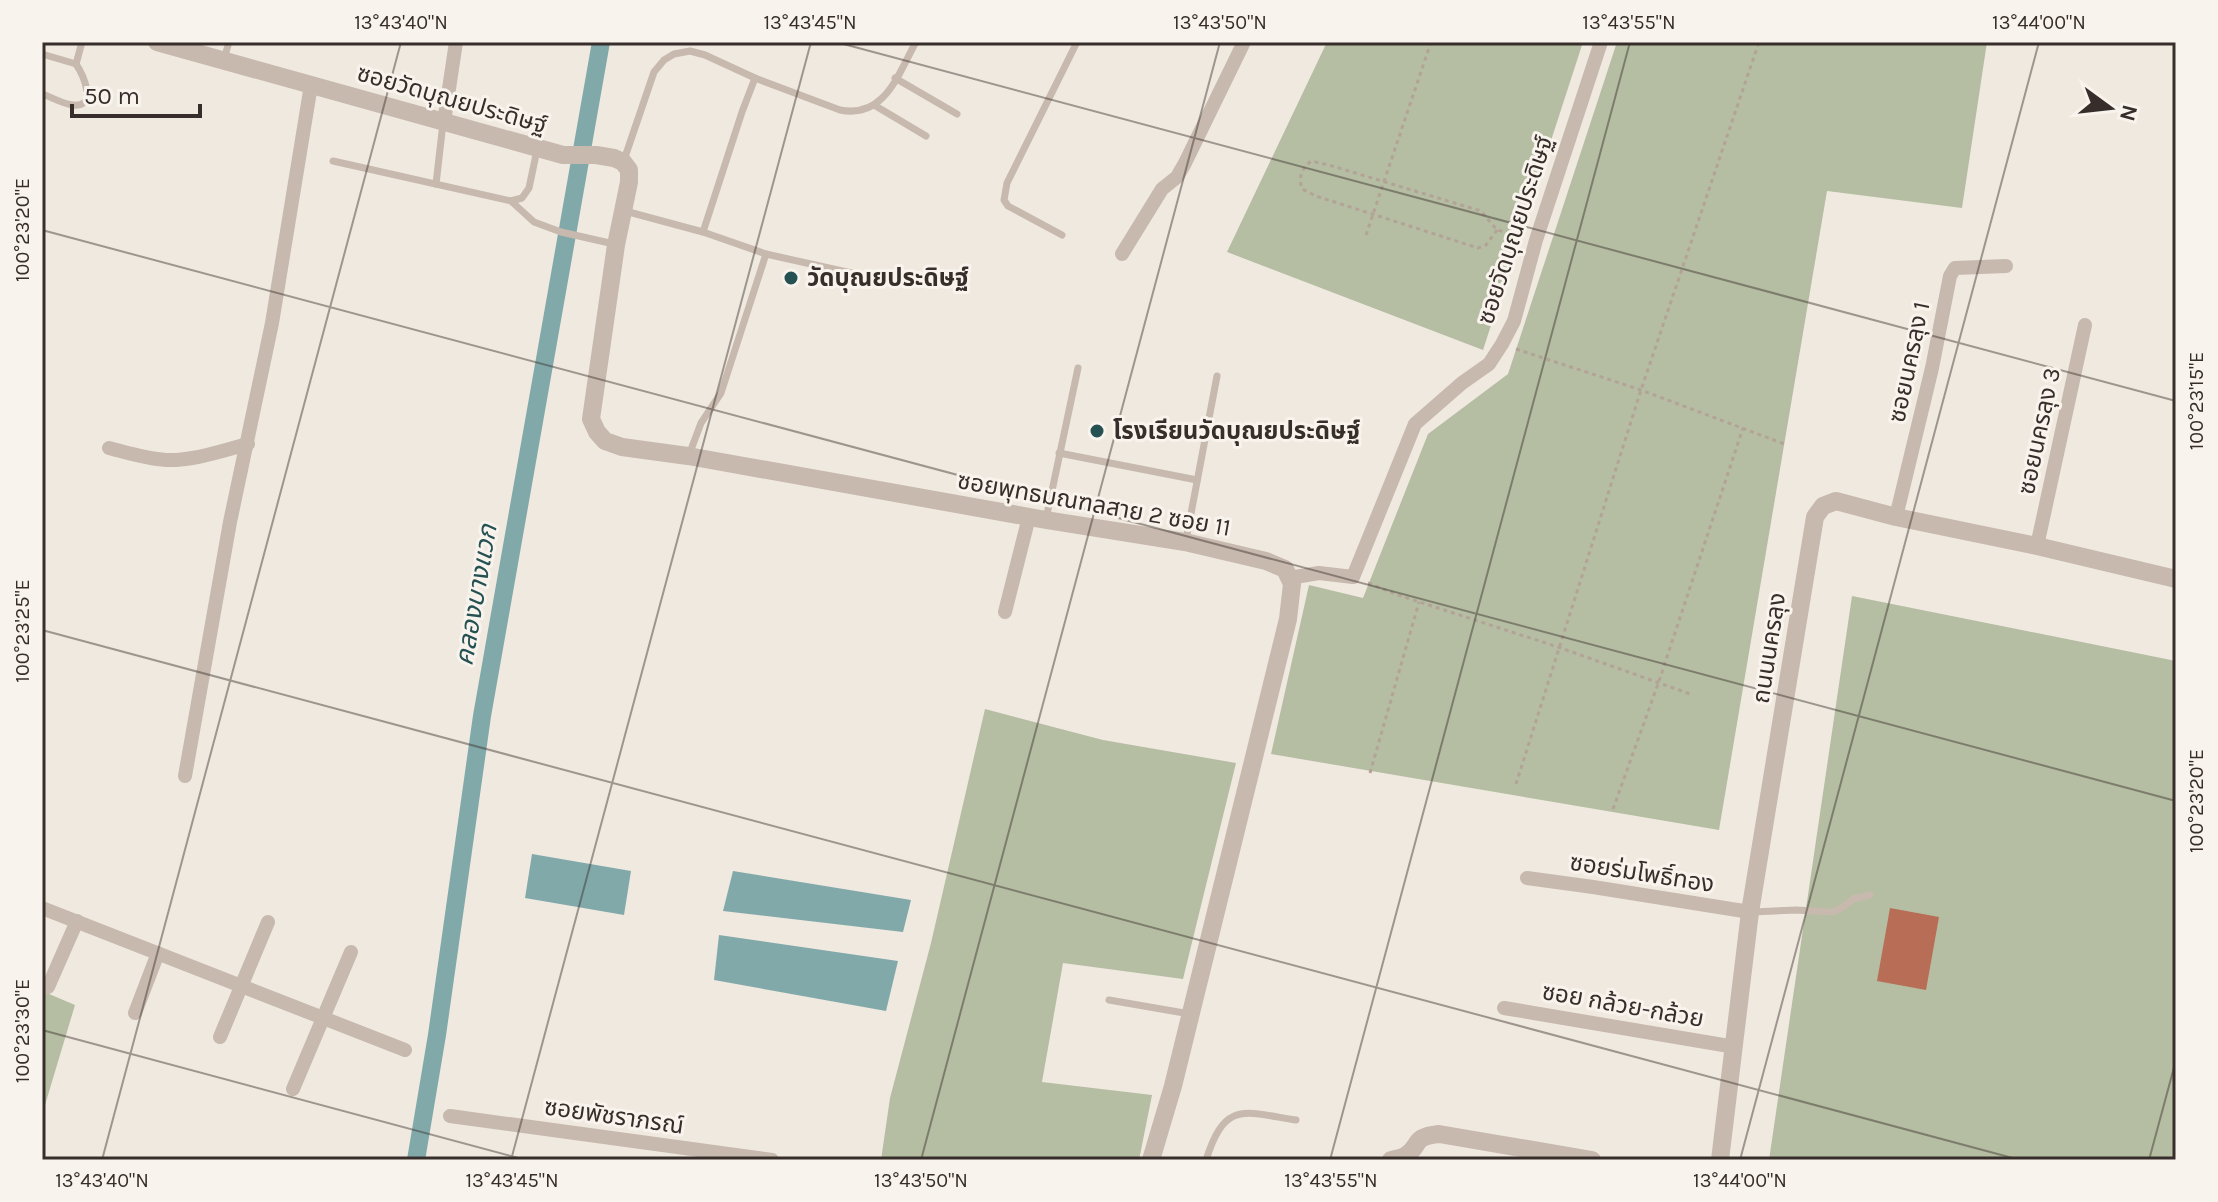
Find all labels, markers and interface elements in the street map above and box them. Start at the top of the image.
text: 13°43'40"N [354,11,448,34]
text: 13°43'45"N [763,11,857,34]
text: 13°43'50"N [1173,11,1267,34]
text: 13°43'55"N [1582,11,1676,34]
text: 13°44'00"N [1992,11,2086,34]
street label: ซอยวัดบุณยประดิษฐ์ [354,59,550,141]
scale bar [72,68,200,118]
north arrow [2070,68,2150,148]
text: 50 m [84,82,140,110]
text: N [2114,102,2143,124]
street label: ซอยวัดบุณยประดิษฐ์ [1471,132,1560,328]
text: 100°23'20"E [11,178,34,282]
place label: วัดบุณยประดิษฐ์ [807,264,969,293]
marker: วัดบุณยประดิษฐ์ [782,269,800,287]
street label: ซอยนครลุง 1 [1883,299,1936,425]
text: 100°23'15"E [2185,352,2208,450]
street label: ซอยนครลุง 3 [2012,365,2067,497]
place label: โรงเรียนวัดบุณยประดิษฐ์ [1113,417,1360,446]
marker: โรงเรียนวัดบุณยประดิษฐ์ [1088,422,1106,440]
street label: ซอยพุทธมณฑลสาย 2 ซอย 11 [955,466,1233,543]
water label: คลองบางแวก [448,521,504,668]
text: 100°23'25"E [11,579,34,683]
street label: ถนนนครลุง [1746,591,1793,705]
text: 100°23'20"E [2185,749,2208,853]
street label: ซอยร่มโพธิ์ทอง [1568,847,1716,898]
street label: ซอย กล้วย-กล้วย [1540,977,1706,1033]
text: 100°23'30"E [11,979,34,1083]
street label: ซอยพัชราภรณ์ [542,1092,686,1140]
text: 13°43'40"N [55,1169,149,1192]
text: 13°43'45"N [465,1169,559,1192]
text: 13°43'50"N [874,1169,968,1192]
text: 13°43'55"N [1284,1169,1378,1192]
text: 13°44'00"N [1693,1169,1787,1192]

